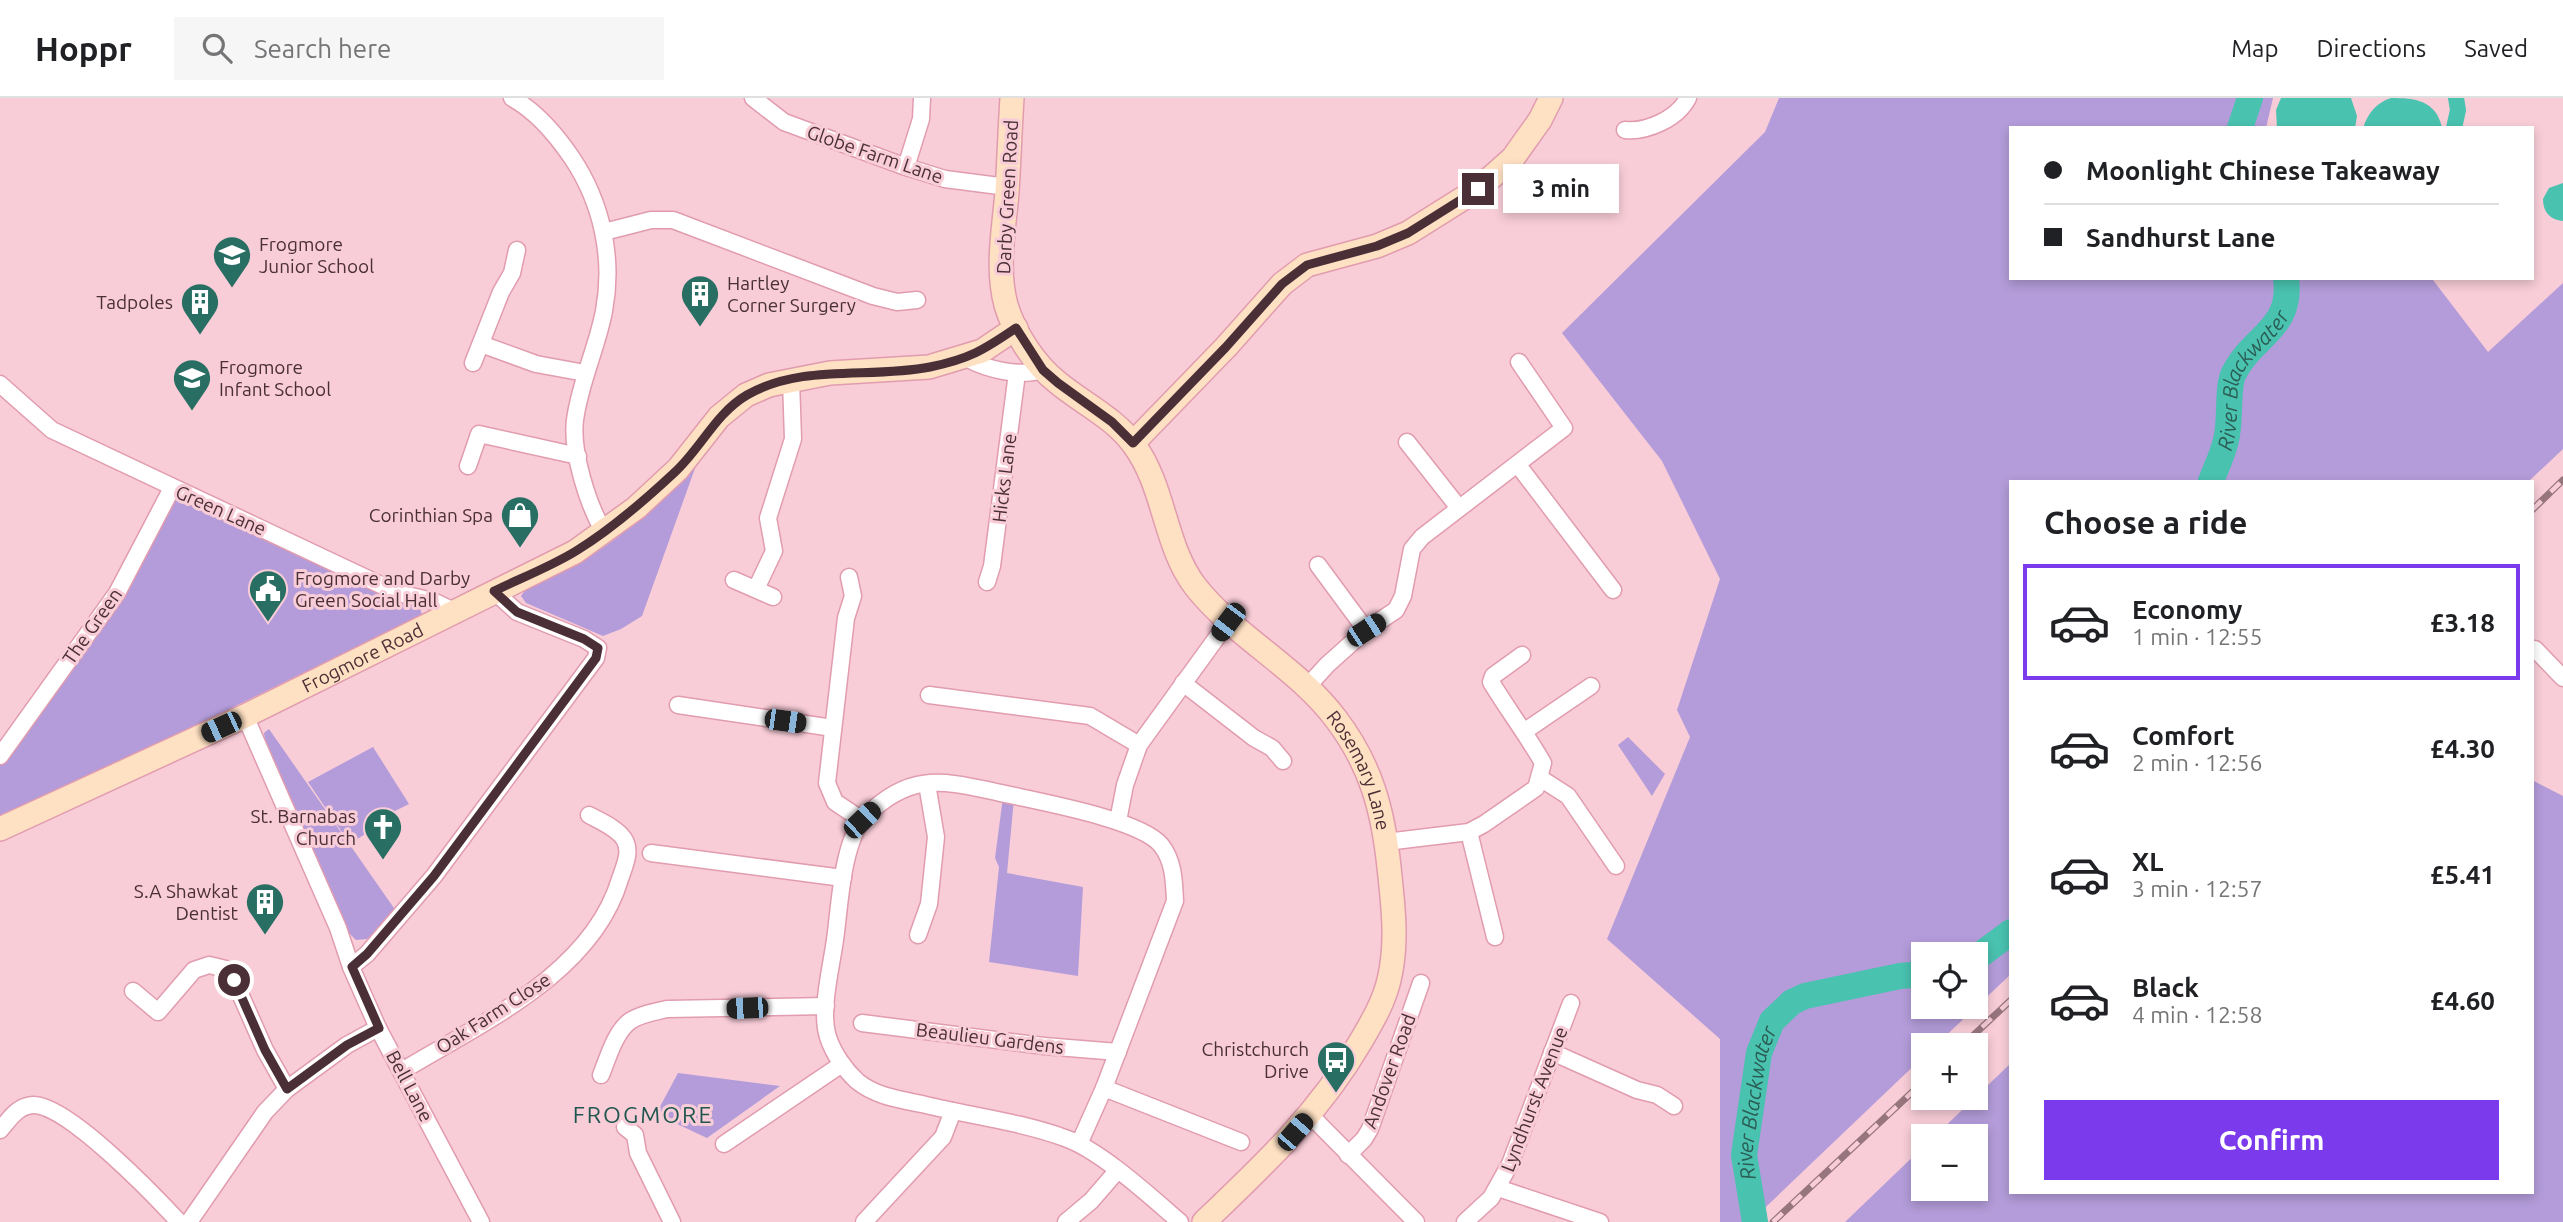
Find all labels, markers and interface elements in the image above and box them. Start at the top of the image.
search box [174,17,664,80]
icon: search [198,29,236,67]
text: Hoppr [35,30,132,67]
text: Search here [254,34,391,63]
text: Map [2231,35,2278,62]
text: Directions [2316,35,2426,62]
text: Saved [2464,35,2528,62]
street label: Darby Green Road [992,119,1022,275]
street label: Globe Farm Lane [804,120,946,188]
text: Moonlight Chinese Takeaway [2086,156,2440,185]
callout: 3 min [1502,164,1618,214]
route end [1462,173,1494,205]
text: 3 min [1532,176,1590,201]
text: Sandhurst Lane [2086,223,2276,252]
place label: Frogmore Junior School [259,233,374,277]
school or university icon: Frogmore Junior School [211,234,253,289]
place label: Hartley Corner Surgery [727,272,856,316]
building icon: Hartley Corner Surgery [679,273,721,328]
building icon: Tadpoles [179,281,221,336]
place label: Tadpoles [96,291,173,313]
water label: River Blackwater [2212,305,2294,453]
place label: Frogmore Infant School [219,356,331,400]
school or university icon: Frogmore Infant School [171,357,213,412]
street label: Hicks Lane [988,432,1020,524]
street label: Green Lane [172,480,270,540]
shop icon: Corinthian Spa [499,494,541,549]
place label: Corinthian Spa [369,504,493,526]
text: Choose a ride [2044,504,2247,540]
place label: Frogmore and Darby Green Social Hall [295,567,470,611]
public building icon: Frogmore and Darby Green Social Hall [247,568,289,623]
street label: The Green [58,584,126,668]
icon: car [2048,591,2111,654]
text: Economy [2132,595,2242,624]
car [1207,599,1250,645]
text: £3.18 [2430,608,2495,637]
car [1343,610,1390,650]
street label: Frogmore Road [298,618,427,697]
text: 1 min · 12:55 [2132,624,2263,649]
street label: Rosemary Lane [1322,706,1395,832]
car [763,708,808,734]
car [198,709,245,745]
icon: car [2048,717,2111,780]
text: Comfort [2132,721,2235,750]
text: £4.30 [2430,734,2495,763]
text: 2 min · 12:56 [2132,750,2263,775]
car [840,798,885,842]
place label: St. Barnabas Church [251,805,356,849]
church icon: St. Barnabas Church [362,806,404,861]
icon: car [2048,843,2111,906]
text: XL [2132,847,2163,876]
text: £5.41 [2430,860,2495,889]
text: 3 min · 12:57 [2132,876,2263,901]
place label: S.A Shawkat Dentist [134,880,239,924]
building icon: S.A Shawkat Dentist [244,881,286,936]
map controls [1911,942,1988,1201]
button: locate [1911,942,1988,1019]
route start [218,964,250,996]
street label: Oak Farm Close [432,968,554,1058]
icon: car [2048,969,2111,1032]
text: Black [2132,973,2199,1002]
text: £4.60 [2430,986,2495,1015]
car [726,997,769,1019]
text: 4 min · 12:58 [2132,1002,2263,1027]
street label: Andover Road [1358,1011,1420,1131]
street label: Beaulieu Gardens [915,1018,1065,1058]
water label: River Blackwater [1732,1021,1781,1182]
street label: Lyndhurst Avenue [1496,1023,1572,1175]
button: + [1911,1033,1988,1110]
place label: Christchurch Drive [1202,1038,1309,1082]
bus stop icon: Christchurch Drive [1315,1039,1357,1094]
street label: Bell Lane [382,1047,438,1125]
button: Confirm [2044,1100,2499,1180]
district label: FROGMORE [573,1102,713,1127]
car [1274,1109,1317,1155]
button: − [1911,1124,1988,1201]

